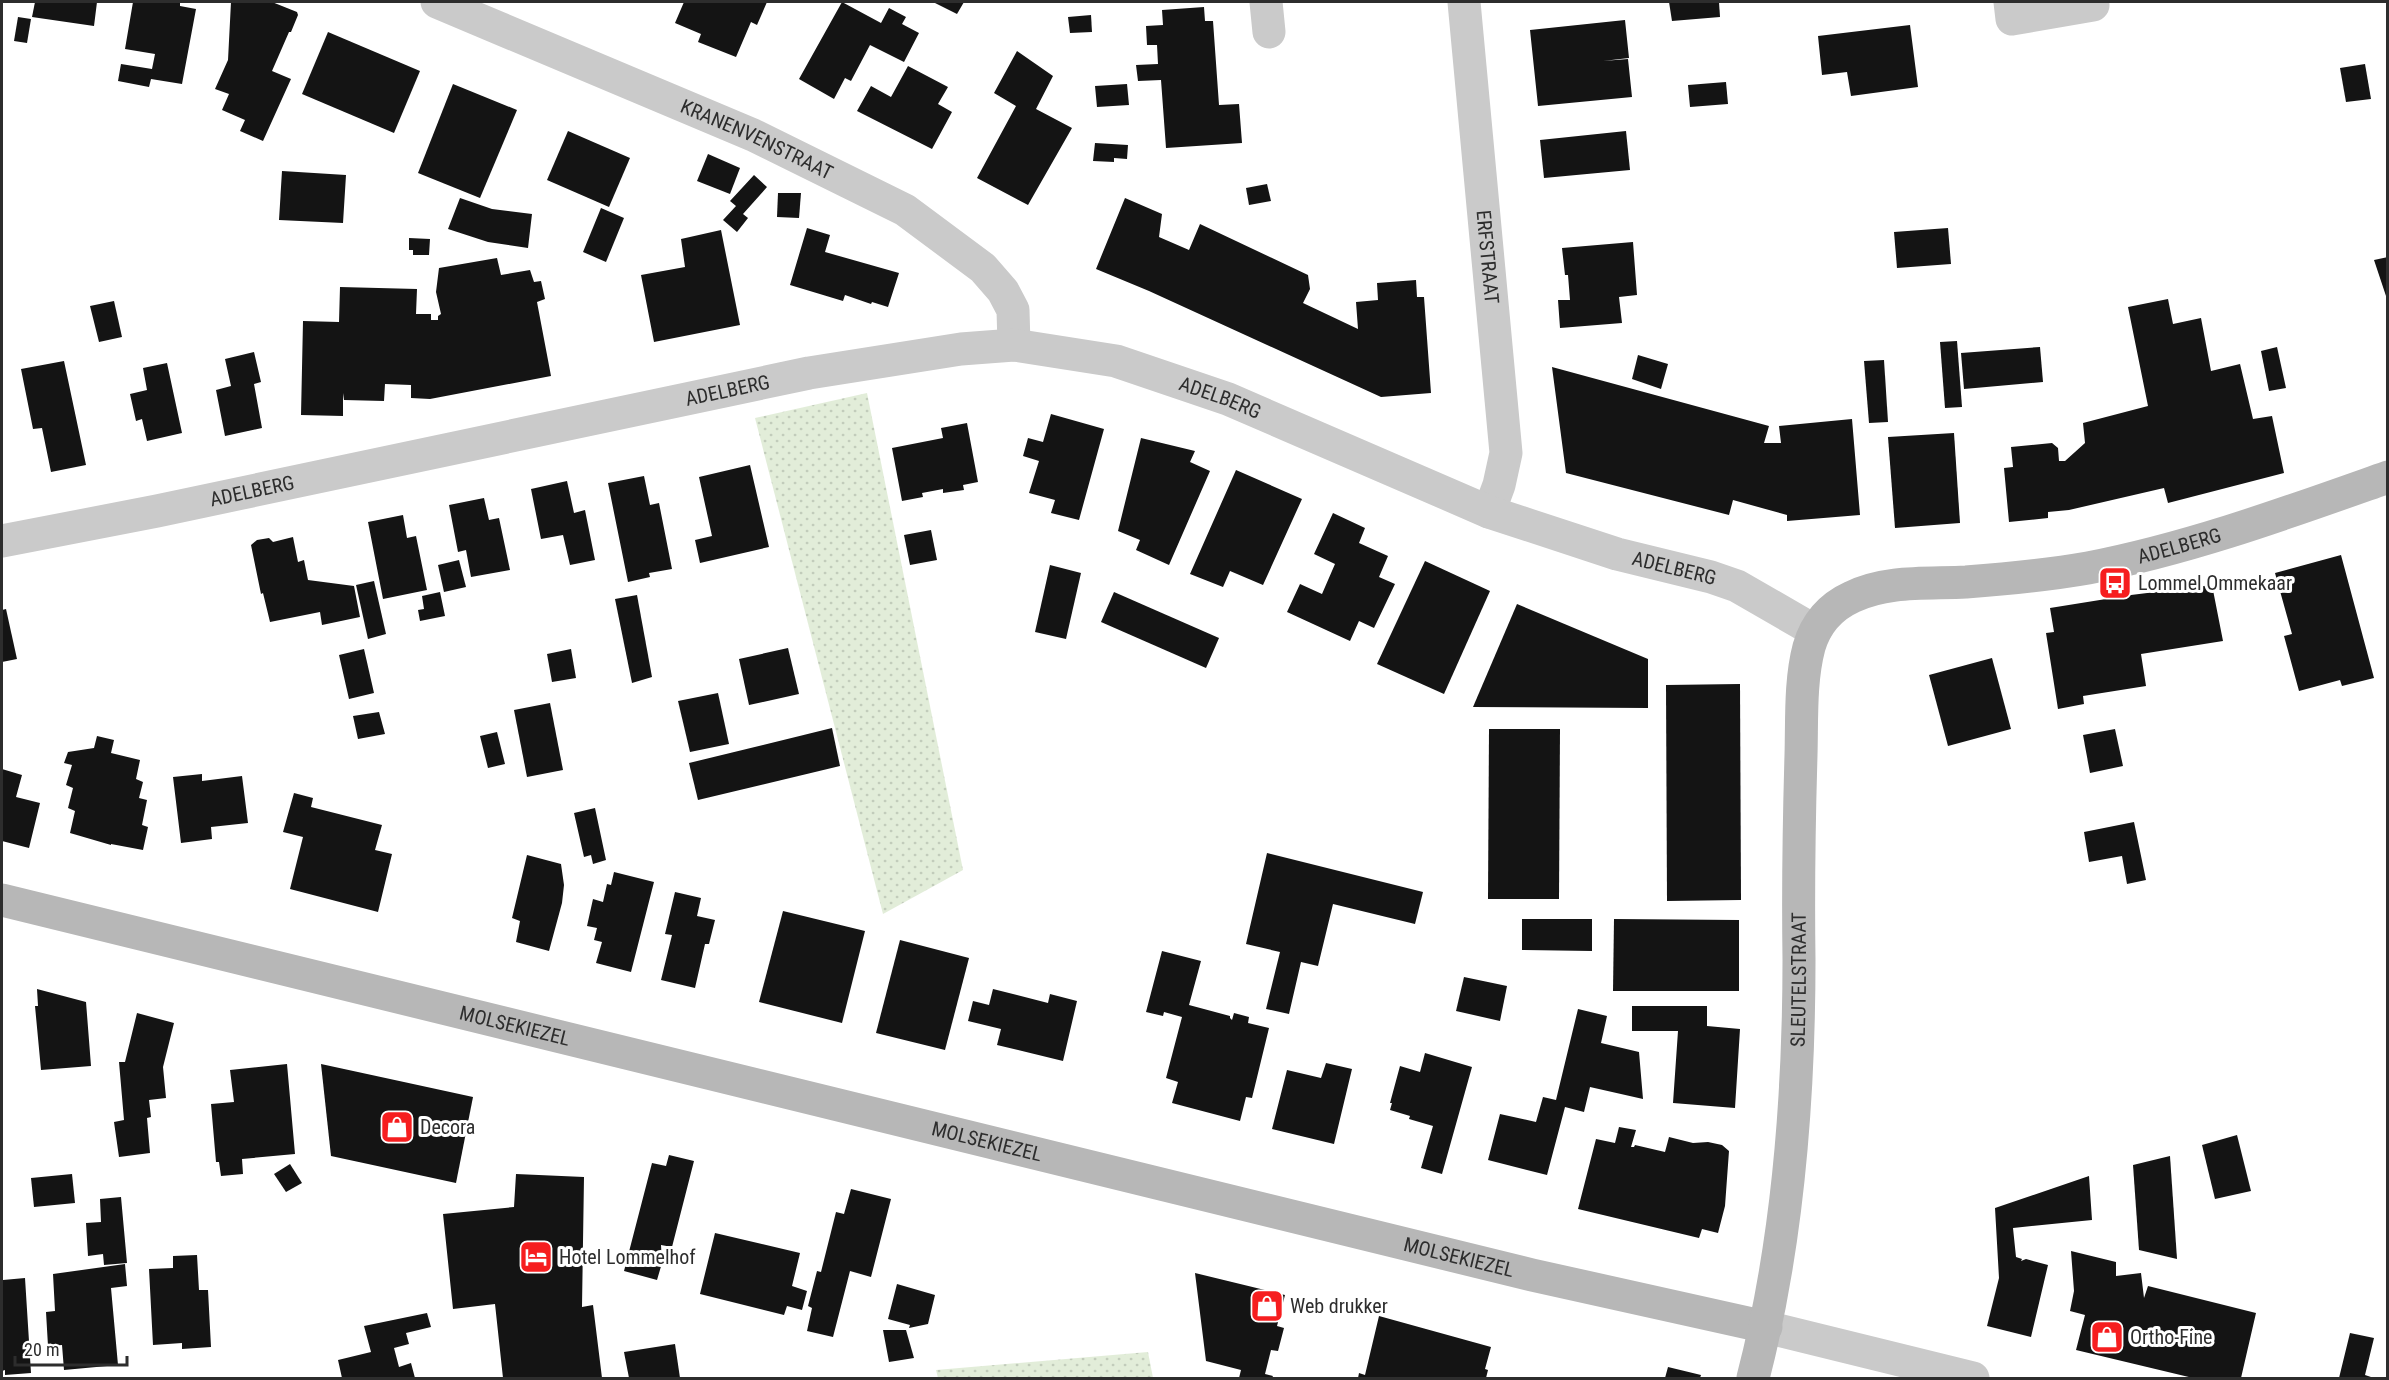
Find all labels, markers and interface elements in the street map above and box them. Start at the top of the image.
street label: KRANENVENSTRAAT [677,94,837,185]
street label: ERFSTRAAT [1471,209,1504,305]
street label: ADELBERG [683,370,772,411]
street label: ADELBERG [1176,371,1265,424]
street label: ADELBERG [208,470,296,512]
street label: ADELBERG [2135,523,2224,569]
street label: ADELBERG [1630,546,1719,590]
bus stop icon: Lommel Ommekaar [2097,565,2133,601]
place label: Lommel Ommekaar [2138,571,2292,595]
street label: SLEUTELSTRAAT [1785,912,1811,1047]
street label: MOLSEKIEZEL [457,1001,572,1051]
shop icon: Decora [379,1109,415,1145]
place label: Decora [420,1115,475,1139]
street label: MOLSEKIEZEL [929,1116,1044,1166]
street label: MOLSEKIEZEL [1401,1232,1517,1282]
hotel icon: Hotel Lommelhof [518,1239,554,1275]
place label: Hotel Lommelhof [559,1245,696,1269]
shop icon: Web drukker [1249,1288,1285,1324]
place label: Web drukker [1290,1294,1388,1318]
shop icon: Ortho-Fine [2089,1319,2125,1355]
place label: Ortho-Fine [2130,1325,2212,1349]
scale bar [15,1329,128,1367]
text: 20 m [24,1339,59,1360]

